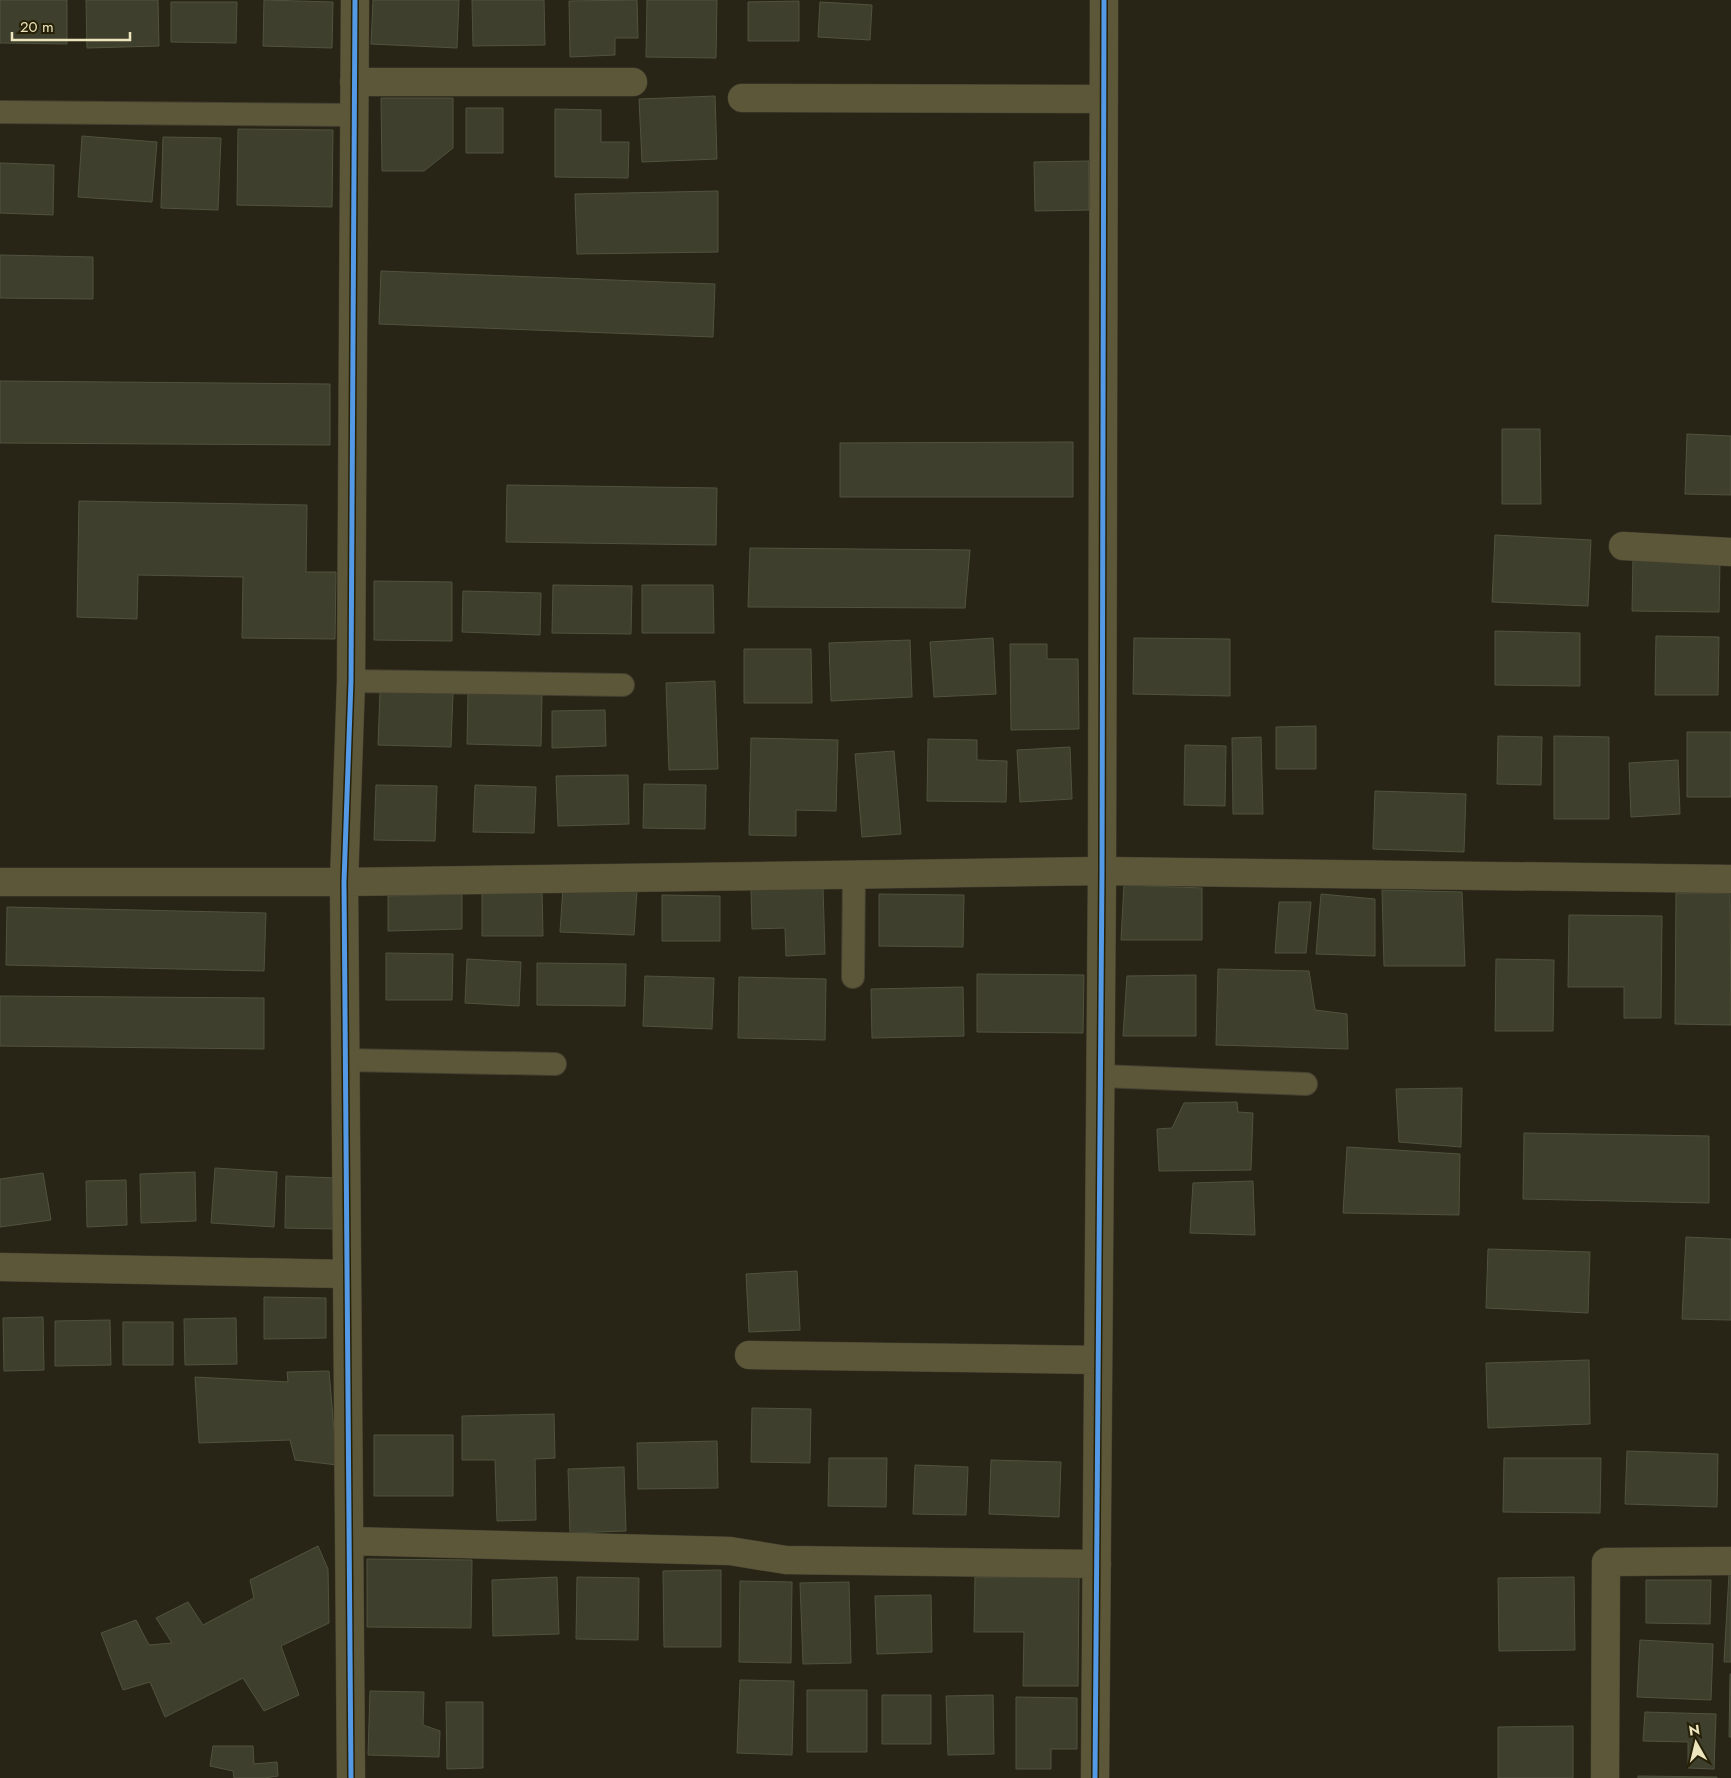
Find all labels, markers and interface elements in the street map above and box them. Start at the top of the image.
scale bar [12,10,130,42]
text: 20 m [20,16,54,38]
north arrow [1671,1718,1721,1768]
text: N [1687,1719,1701,1741]

